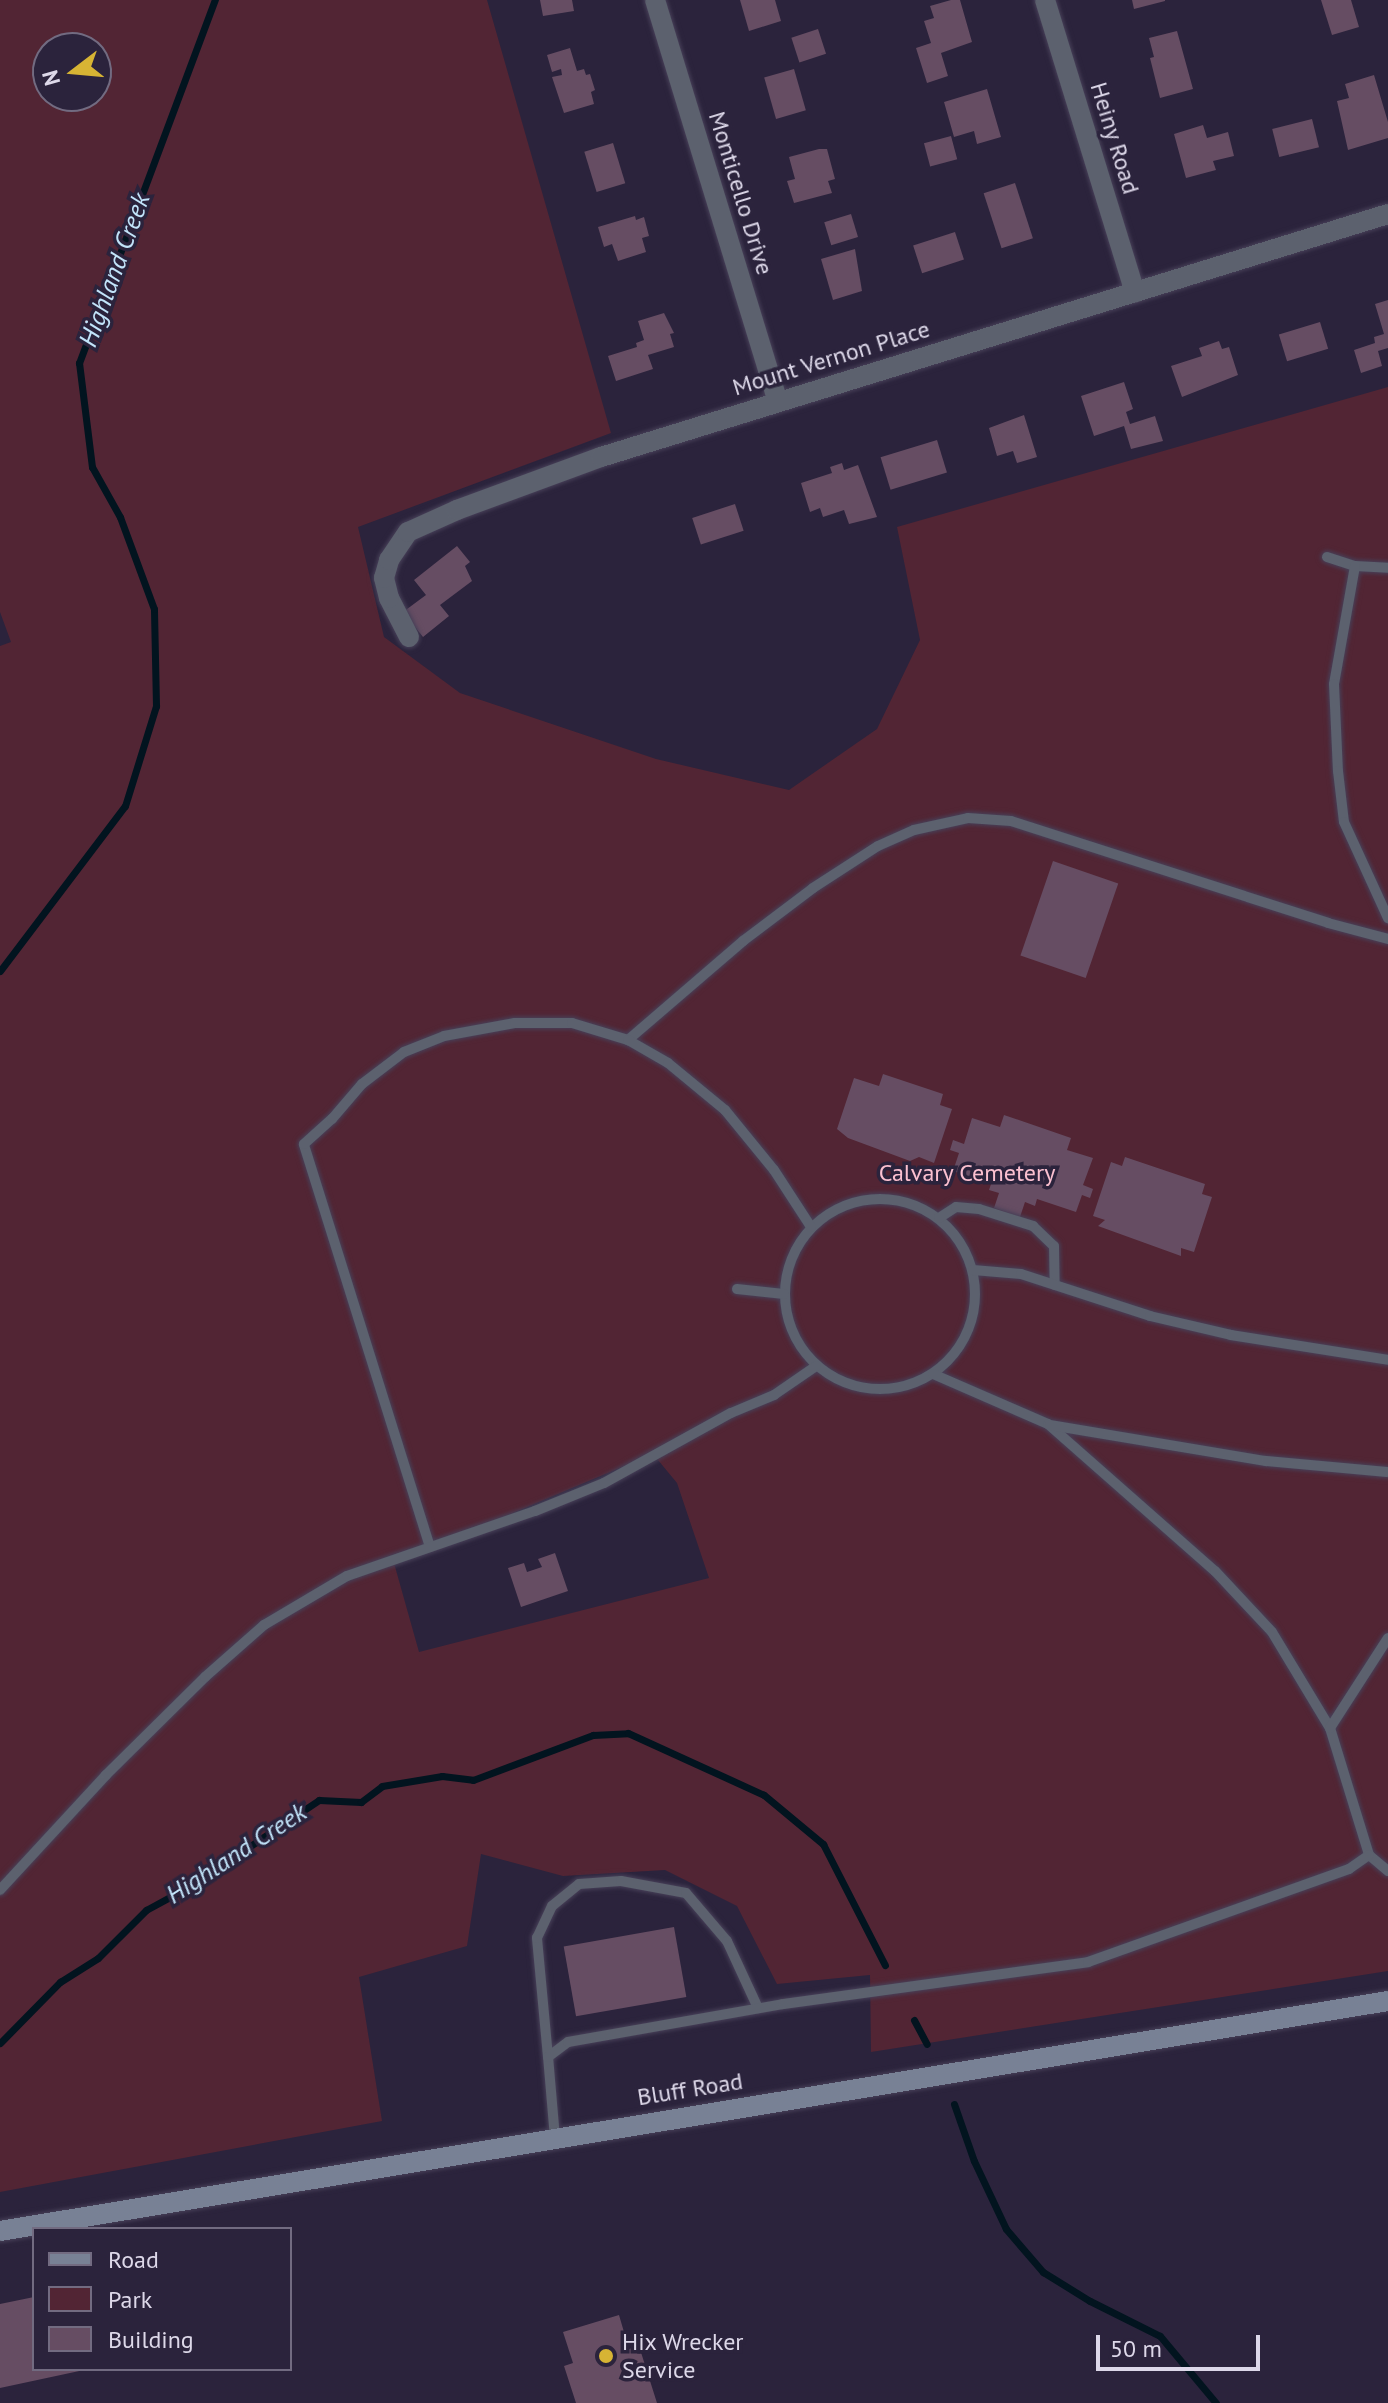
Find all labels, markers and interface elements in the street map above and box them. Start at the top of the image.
north arrow [32,32,112,112]
text: N [35,67,66,89]
street label: Heiny Road [1084,78,1146,198]
street label: Monticello Drive [703,108,779,278]
water label: Highland Creek [72,189,156,351]
street label: Mount Vernon Place [729,314,933,402]
park label: Calvary Cemetery [878,1159,1056,1187]
water label: Highland Creek [160,1796,312,1910]
street label: Bluff Road [635,2066,745,2112]
legend [32,2227,292,2371]
text: Road [108,2244,159,2275]
text: Park [108,2284,152,2315]
scale bar [1100,2319,1264,2369]
text: Building [108,2324,194,2355]
place label: Hix Wrecker Service [622,2328,745,2384]
text: 50 m [1110,2333,1162,2364]
marker: Hix Wrecker Service [597,2347,615,2365]

